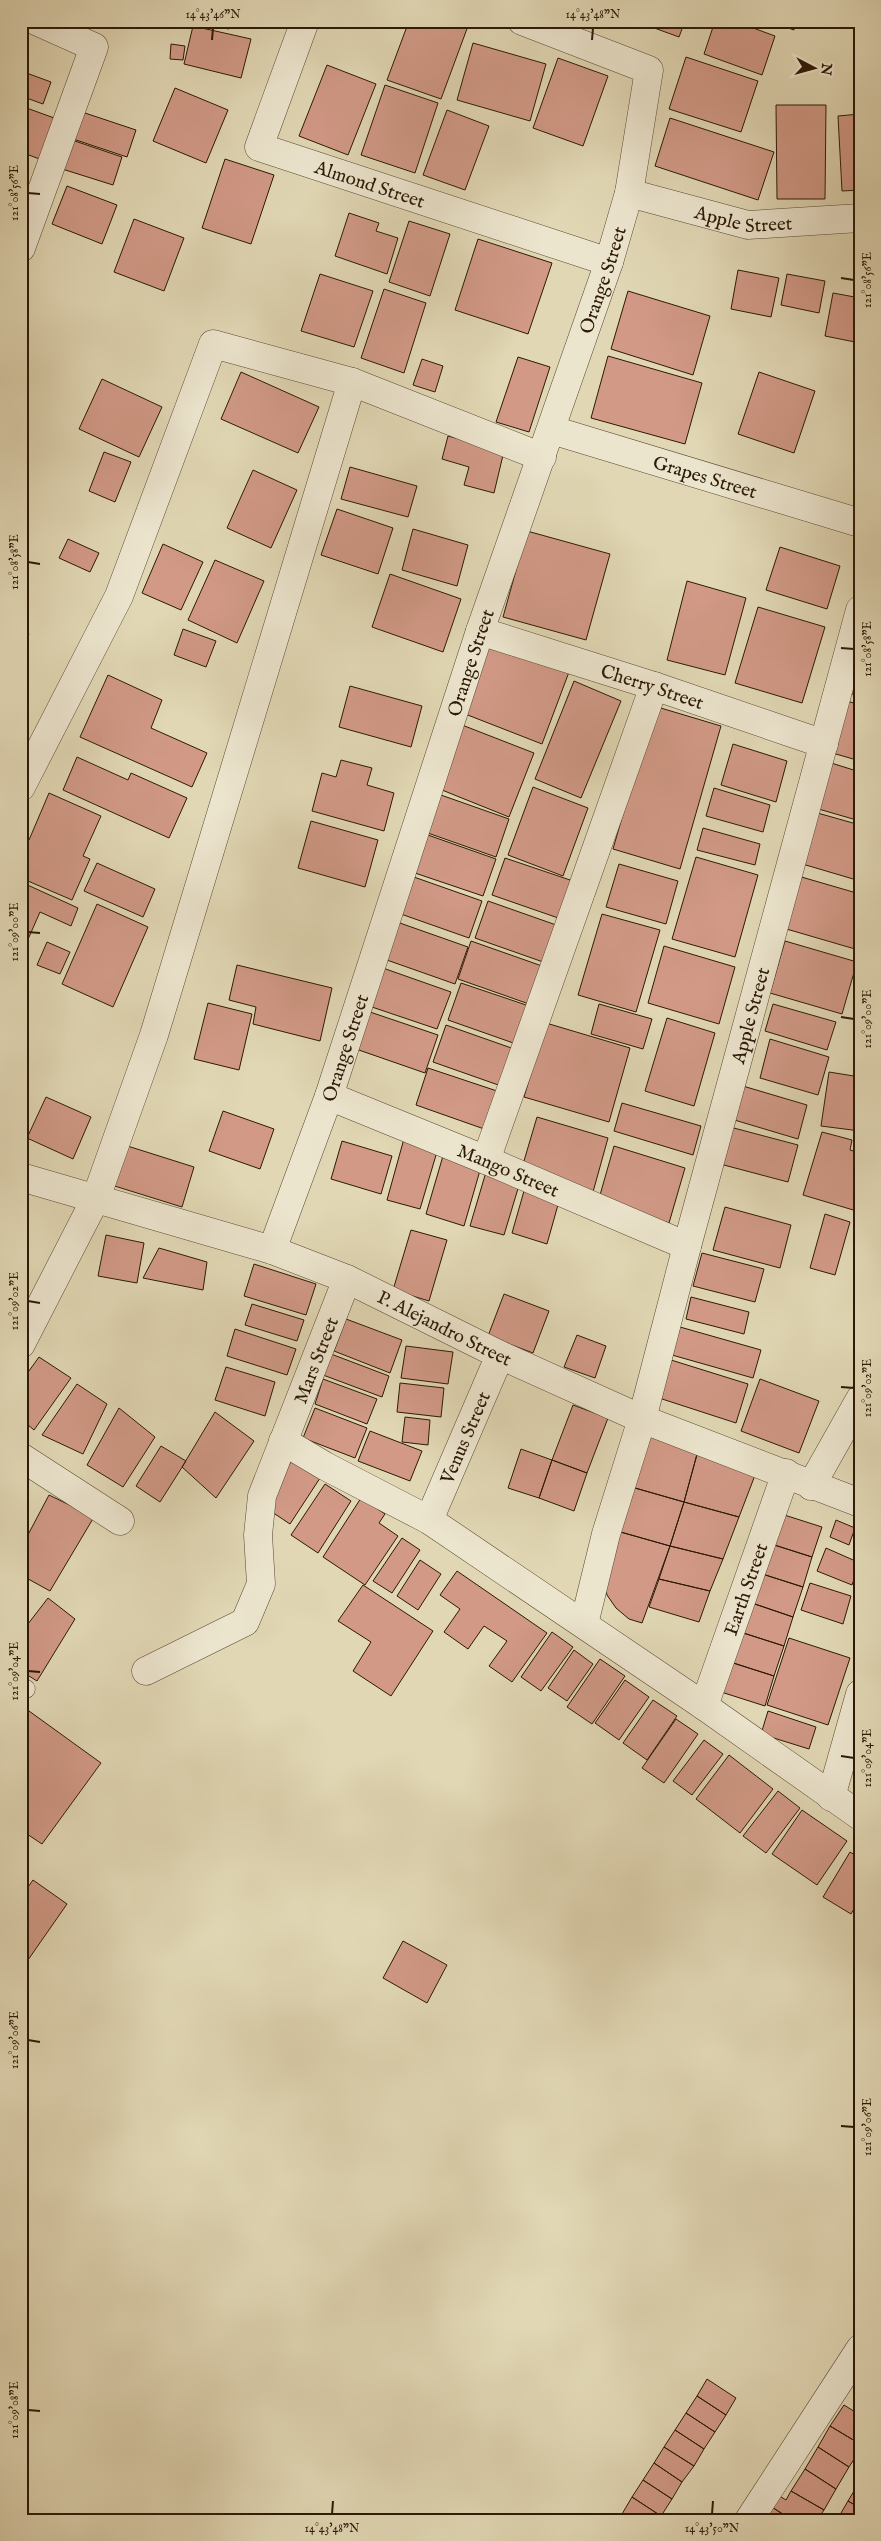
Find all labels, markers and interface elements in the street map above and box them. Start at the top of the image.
text: 14°43'46"N [185,7,241,22]
text: 14°43'48"N [566,7,621,22]
north arrow [788,42,838,92]
text: N [816,61,836,76]
street label: Almond Street [310,156,428,215]
text: 121°08'56"E [7,165,22,221]
street label: Apple Street [691,201,793,239]
street label: Orange Street [575,223,633,337]
text: 121°08'56"E [860,252,875,308]
street label: Grapes Street [650,451,760,505]
text: 121°08'58"E [7,534,22,590]
street label: Orange Street [443,606,501,720]
text: 121°08'58"E [860,621,875,677]
street label: Cherry Street [597,660,707,716]
text: 121°09'00"E [7,903,22,961]
street label: Apple Street [727,965,776,1068]
text: 121°09'00"E [860,990,875,1048]
street label: Orange Street [318,991,375,1105]
street label: Mango Street [453,1140,563,1204]
text: 121°09'02"E [7,1272,22,1330]
street label: P. Alejandro Street [373,1286,515,1373]
street label: Mars Street [289,1314,345,1408]
text: 121°09'02"E [860,1359,875,1417]
street label: Venus Street [436,1388,497,1489]
street label: Earth Street [720,1540,775,1639]
text: 121°09'04"E [7,1642,22,1700]
text: 121°09'04"E [860,1729,875,1787]
text: 121°09'06"E [7,2011,22,2069]
text: 121°09'06"E [860,2098,875,2156]
text: 121°09'08"E [7,2381,22,2439]
text: 14°43'48"N [305,2521,360,2536]
text: 14°43'50"N [685,2521,740,2536]

